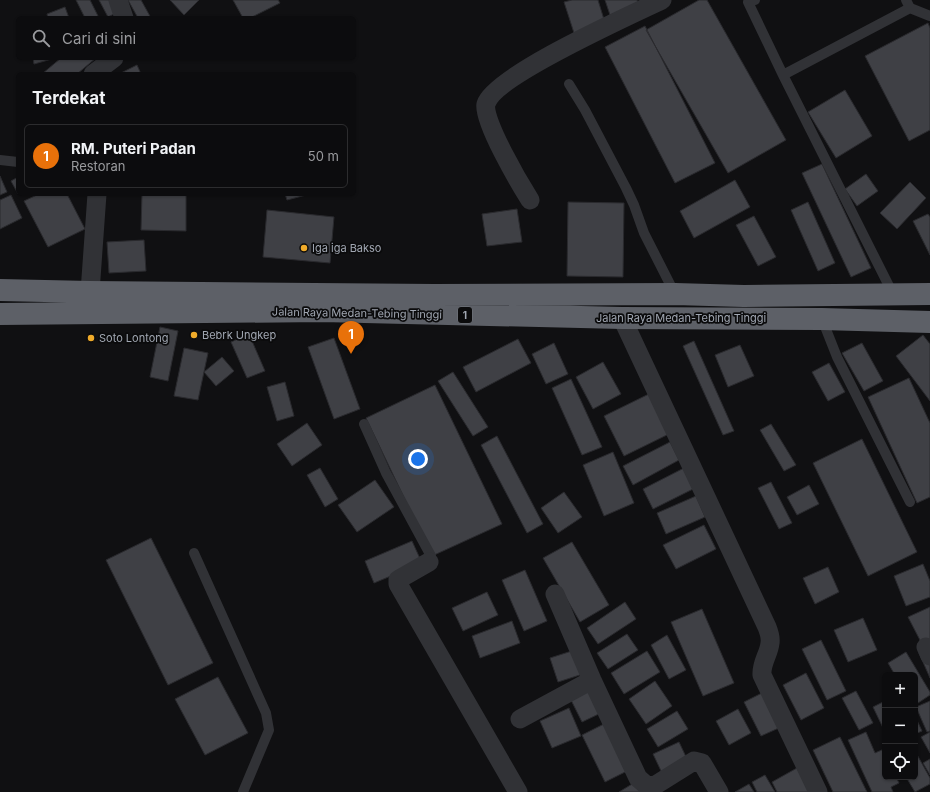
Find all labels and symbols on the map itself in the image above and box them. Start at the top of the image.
place label: Iga iga Bakso [312,241,382,255]
marker: Iga iga Bakso [299,243,309,253]
street label: Jalan Raya Medan-Tebing Tinggi [272,305,442,321]
road number: 1 [458,307,472,323]
street label: Jalan Raya Medan-Tebing Tinggi [596,311,766,325]
pin: 1 [338,321,364,354]
place label: Bebrk Ungkep [202,328,276,342]
marker: Bebrk Ungkep [189,330,199,340]
place label: Soto Lontong [99,331,168,345]
marker: Soto Lontong [86,333,96,343]
your location [408,449,428,469]

